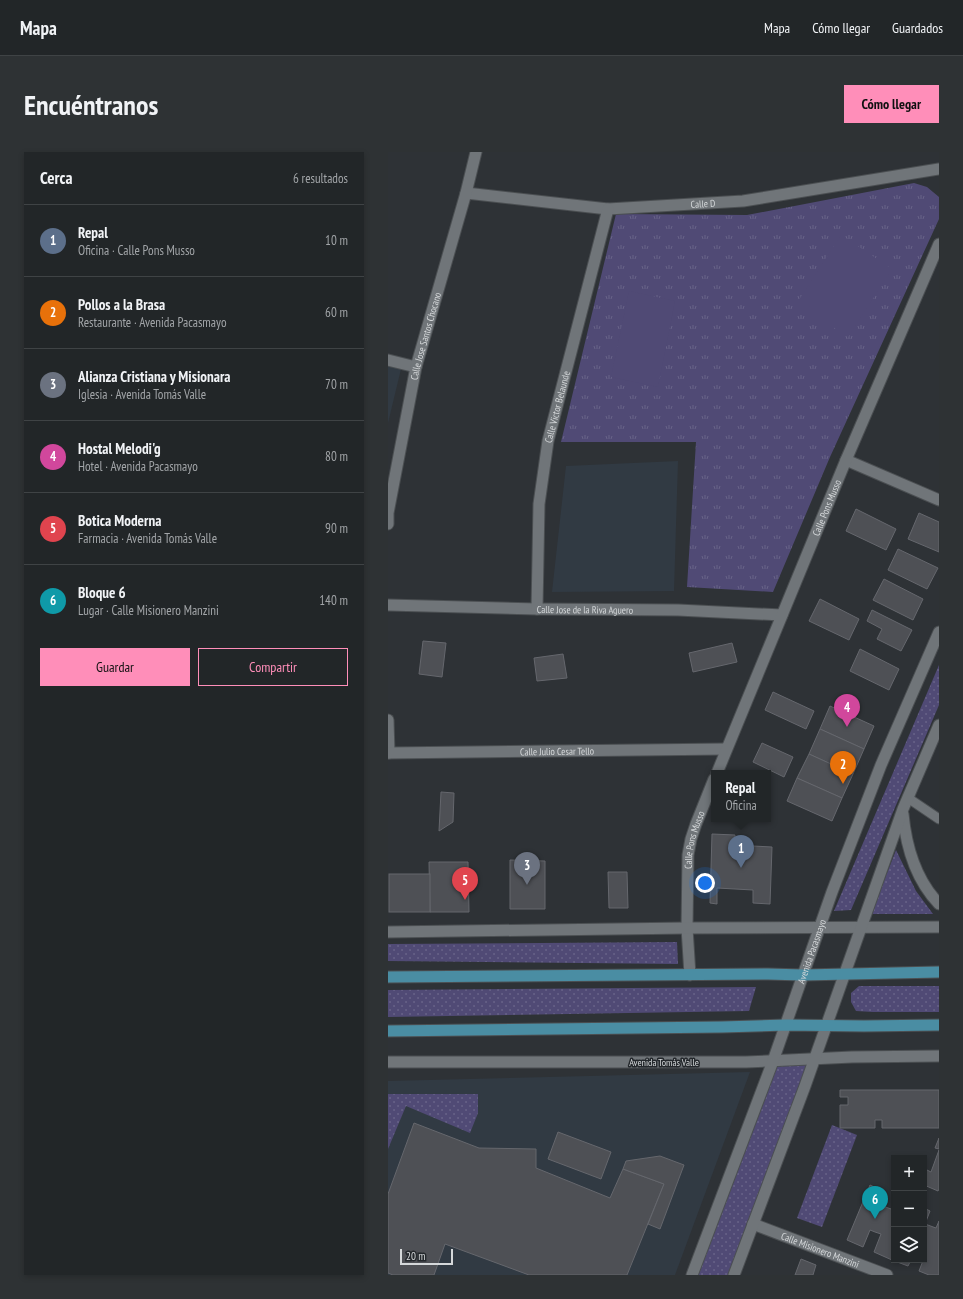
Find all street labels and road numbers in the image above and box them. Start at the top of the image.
street label: Calle D [690,196,716,211]
street label: Calle Jose Santos Chocano [407,291,444,381]
street label: Calle Victor Belaunde [541,369,572,444]
street label: Calle Pons Musso [809,478,844,538]
street label: Calle Jose de la Riva Aguero [537,602,633,616]
street label: Calle Julio Cesar Tello [520,744,594,758]
street label: Calle Pons Musso [681,809,707,869]
street label: Avenida Pacasmayo [794,917,829,985]
street label: Avenida Tomás Valle [629,1056,699,1069]
street label: Calle Misionero Manzini [779,1229,861,1270]

